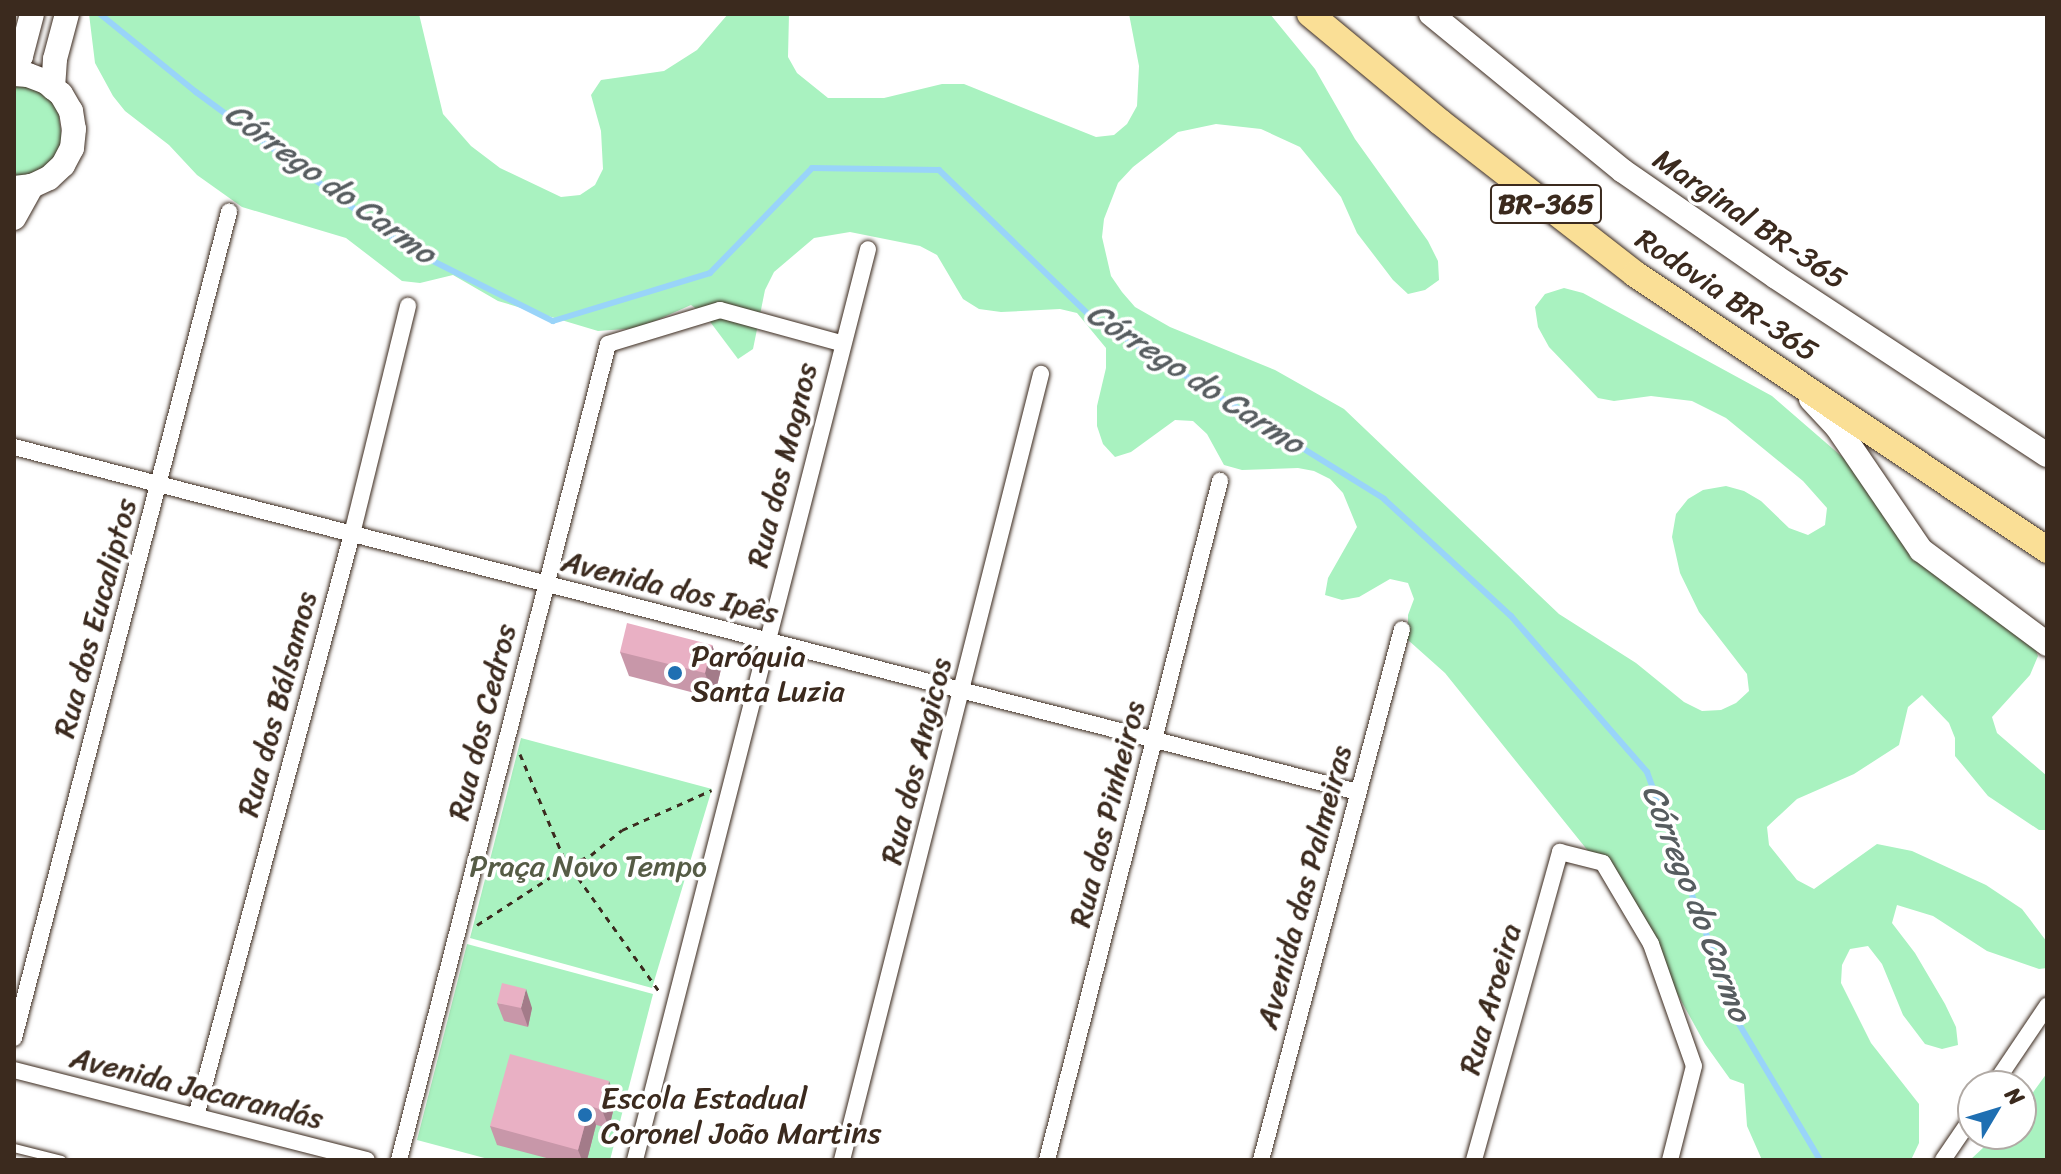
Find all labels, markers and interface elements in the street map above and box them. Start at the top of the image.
water label: Córrego do Carmo [217,95,443,273]
street label: Marginal BR-365 [1646,141,1854,297]
road number: BR-365 [1488,180,1604,228]
street label: Rodovia BR-365 [1629,221,1825,369]
water label: Córrego do Carmo [1079,295,1311,463]
street label: Rua dos Mognos [739,360,825,570]
street label: Rua dos Eucaliptos [46,494,144,742]
street label: Avenida dos Ipês [558,543,782,631]
street label: Rua dos Bálsamos [229,587,325,821]
street label: Rua dos Cedros [440,621,524,823]
place label: Paróquia Santa Luzia [691,638,845,708]
street label: Rua dos Angicos [873,653,959,869]
marker: Paróquia Santa Luzia [666,664,684,682]
street label: Rua dos Pinheiros [1061,696,1153,932]
street label: Avenida das Palmeiras [1249,740,1359,1034]
water label: Córrego do Carmo [1633,779,1759,1027]
park label: Praça Novo Tempo [468,848,708,884]
street label: Rua Aroeira [1451,919,1529,1079]
street label: Avenida Jacarandás [67,1039,327,1137]
north arrow [1957,1070,2037,1150]
text: N [1995,1078,2035,1114]
place label: Escola Estadual Coronel João Martins [601,1080,880,1150]
marker: Escola Estadual Coronel João Martins [576,1106,594,1124]

